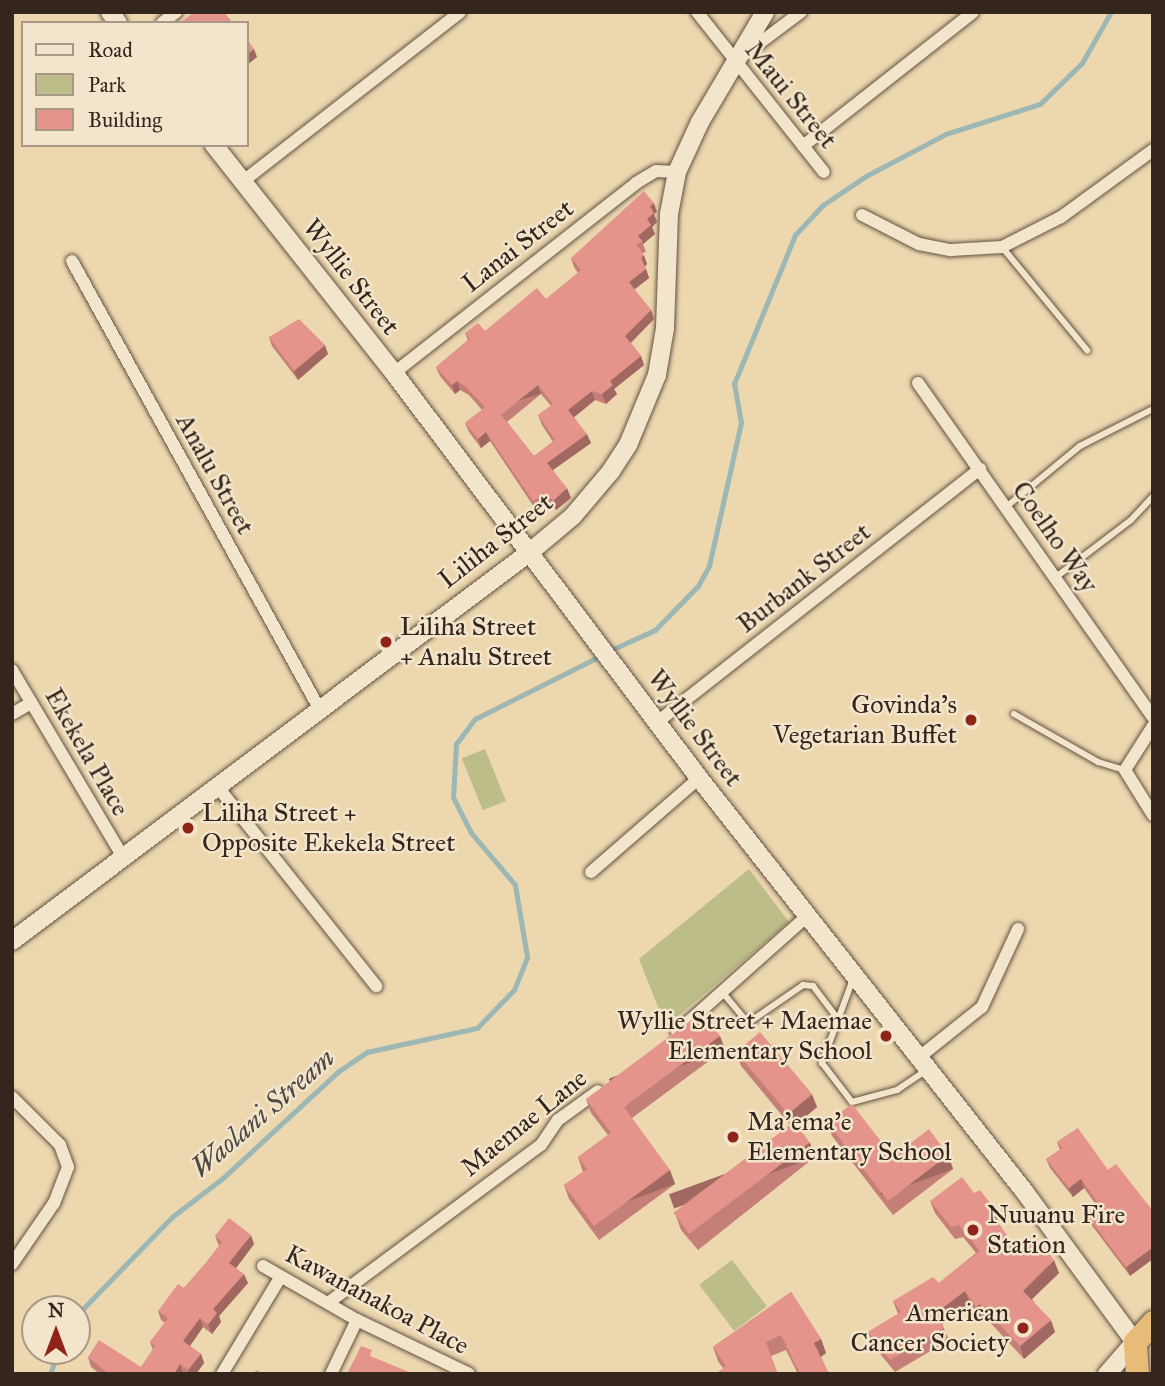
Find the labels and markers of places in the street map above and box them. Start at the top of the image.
place label: Liliha Street + Analu Street [400,611,552,672]
marker: Liliha Street + Analu Street [378,634,394,650]
place label: Govinda’s Vegetarian Buffet [773,689,957,750]
marker: Govinda’s Vegetarian Buffet [963,712,979,728]
place label: Liliha Street + Opposite Ekekela Street [202,797,455,858]
marker: Liliha Street + Opposite Ekekela Street [180,820,196,836]
place label: Wyllie Street + Maemae Elementary School [617,1005,872,1066]
marker: Wyllie Street + Maemae Elementary School [878,1028,894,1044]
place label: Ma'ema'e Elementary School [747,1106,951,1168]
marker: Ma'ema'e Elementary School [725,1129,741,1145]
place label: Nuuanu Fire Station [987,1199,1125,1260]
marker: Nuuanu Fire Station [965,1222,981,1238]
place label: American Cancer Society [851,1297,1009,1358]
marker: American Cancer Society [1015,1320,1031,1336]

